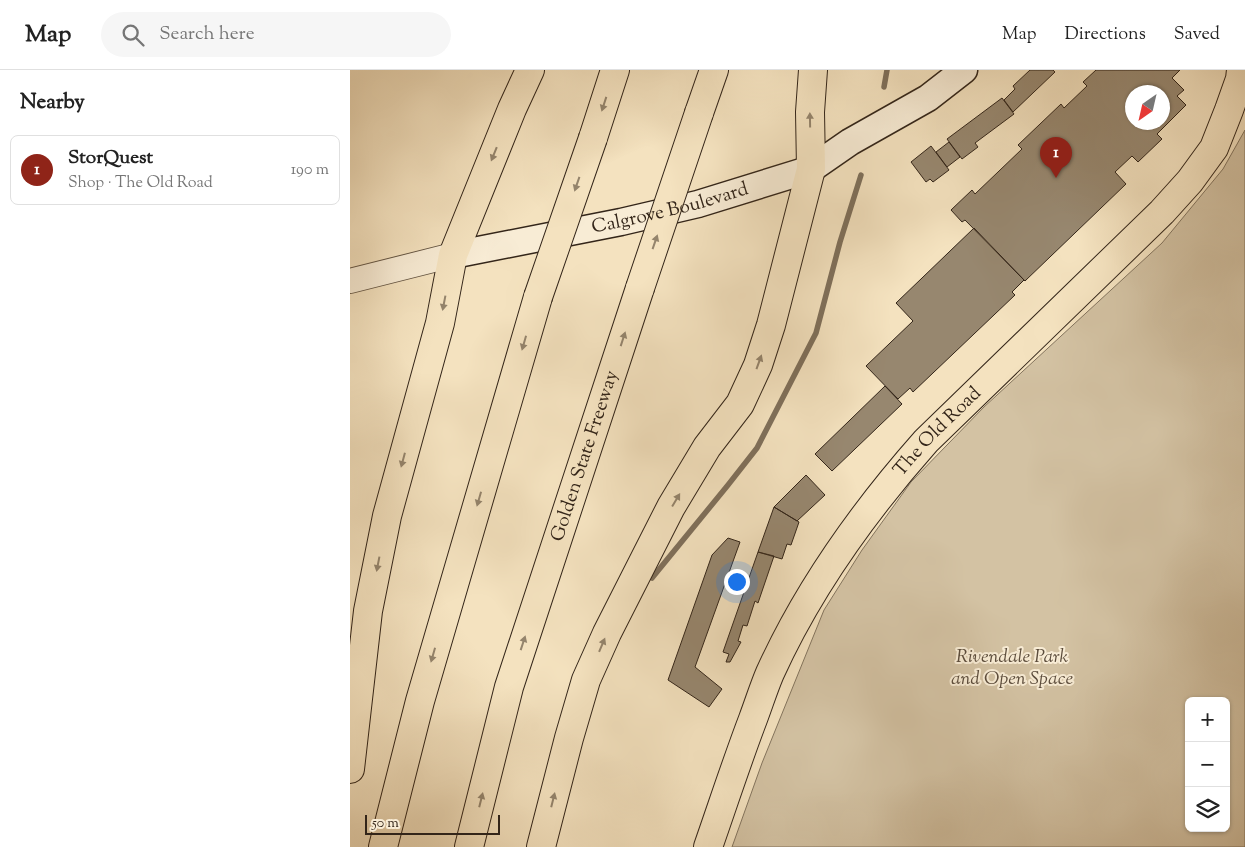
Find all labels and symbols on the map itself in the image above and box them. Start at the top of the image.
north arrow [1125,85,1170,130]
one-way arrow [599,97,607,112]
one-way arrow [806,112,814,128]
pin: 1 [1040,137,1072,178]
one-way arrow [490,146,497,161]
street label: Calgrove Boulevard [589,176,752,241]
one-way arrow [573,177,581,192]
one-way arrow [652,235,660,250]
one-way arrow [440,296,448,311]
one-way arrow [619,331,627,346]
one-way arrow [520,336,528,351]
one-way arrow [756,354,763,369]
street label: Golden State Freeway [544,367,626,545]
street label: The Old Road [887,380,988,483]
one-way arrow [398,453,406,468]
one-way arrow [474,492,482,507]
one-way arrow [671,494,680,507]
one-way arrow [374,556,382,571]
your location [724,569,750,595]
one-way arrow [519,635,527,650]
one-way arrow [598,638,606,652]
park label: Rivendale Park and Open Space [951,644,1073,693]
one-way arrow [429,648,437,663]
one-way arrow [477,792,485,807]
one-way arrow [549,792,557,807]
scale bar [365,812,500,835]

